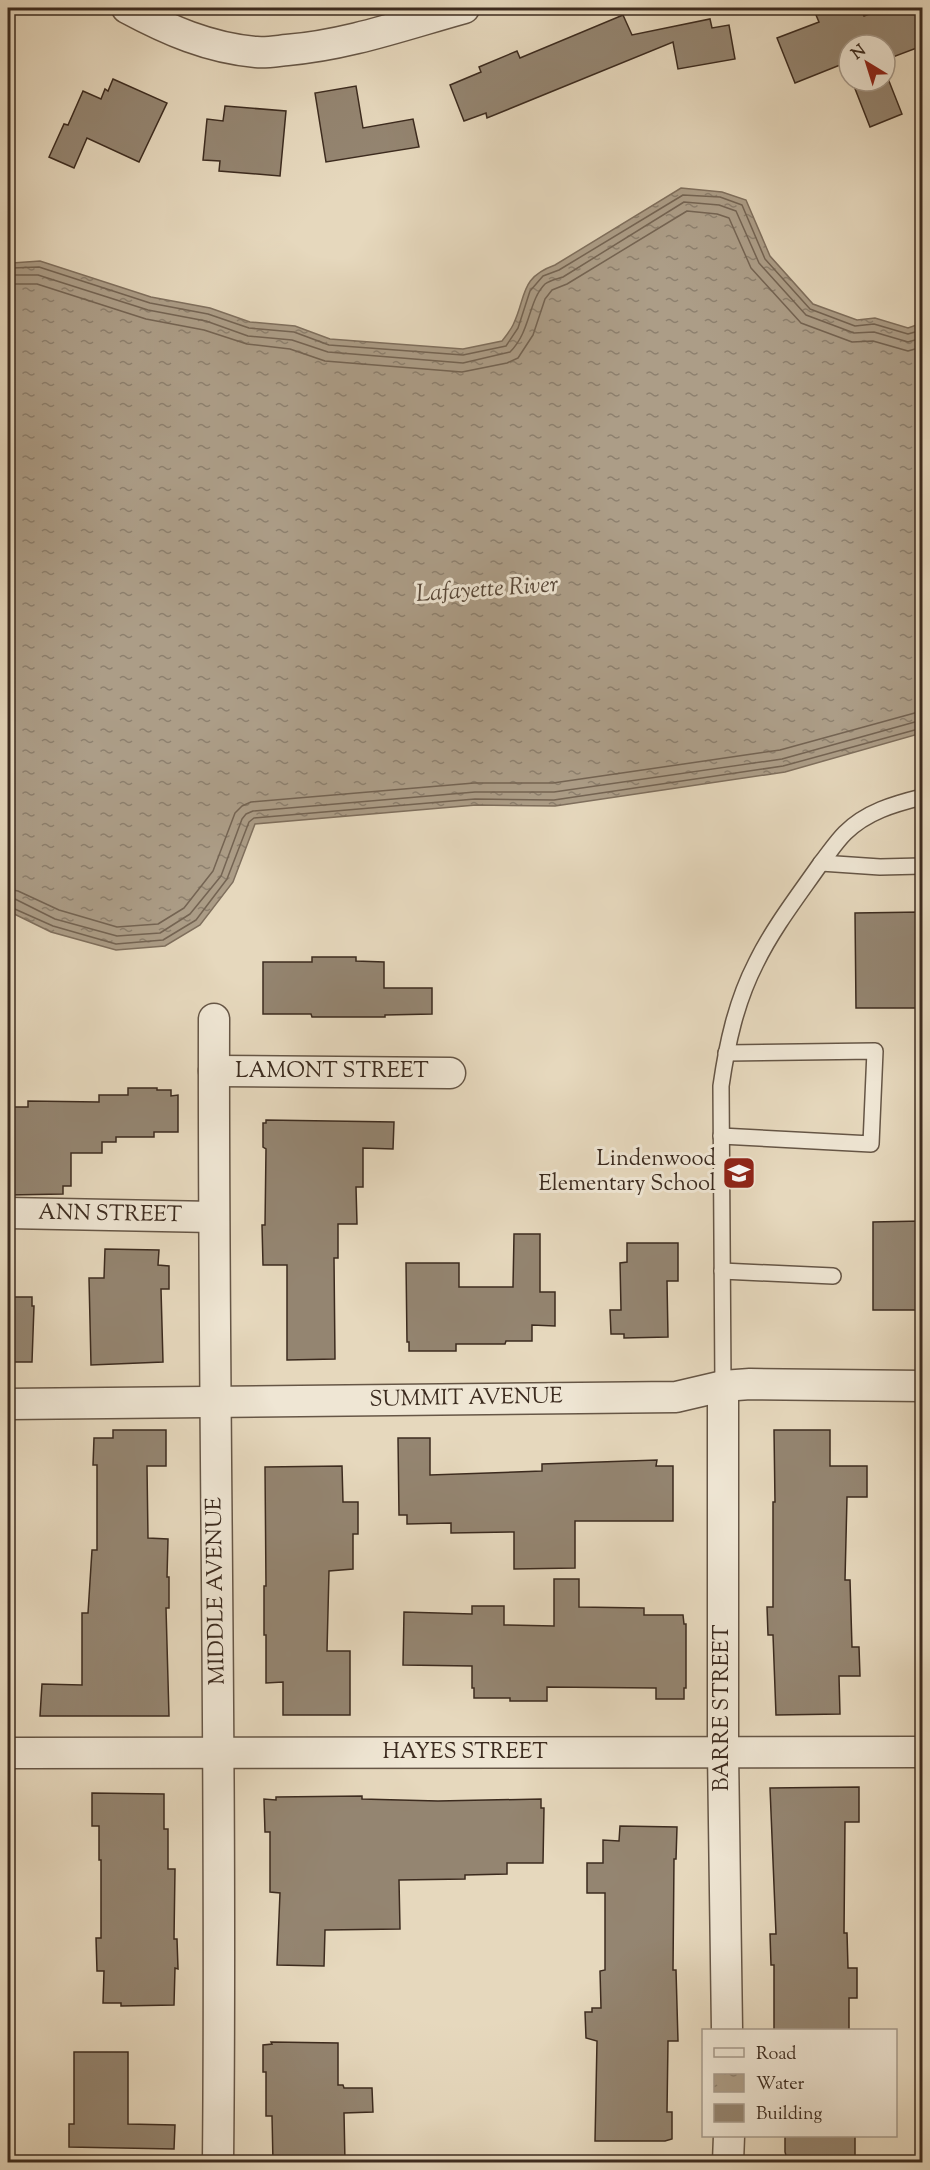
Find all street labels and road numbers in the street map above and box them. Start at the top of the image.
street label: LAMONT STREET [235,1056,429,1088]
street label: ANN STREET [38,1198,183,1232]
street label: SUMMIT AVENUE [369,1381,563,1417]
street label: MIDDLE AVENUE [199,1497,235,1685]
street label: BARRE STREET [707,1624,739,1792]
street label: HAYES STREET [382,1737,548,1769]

